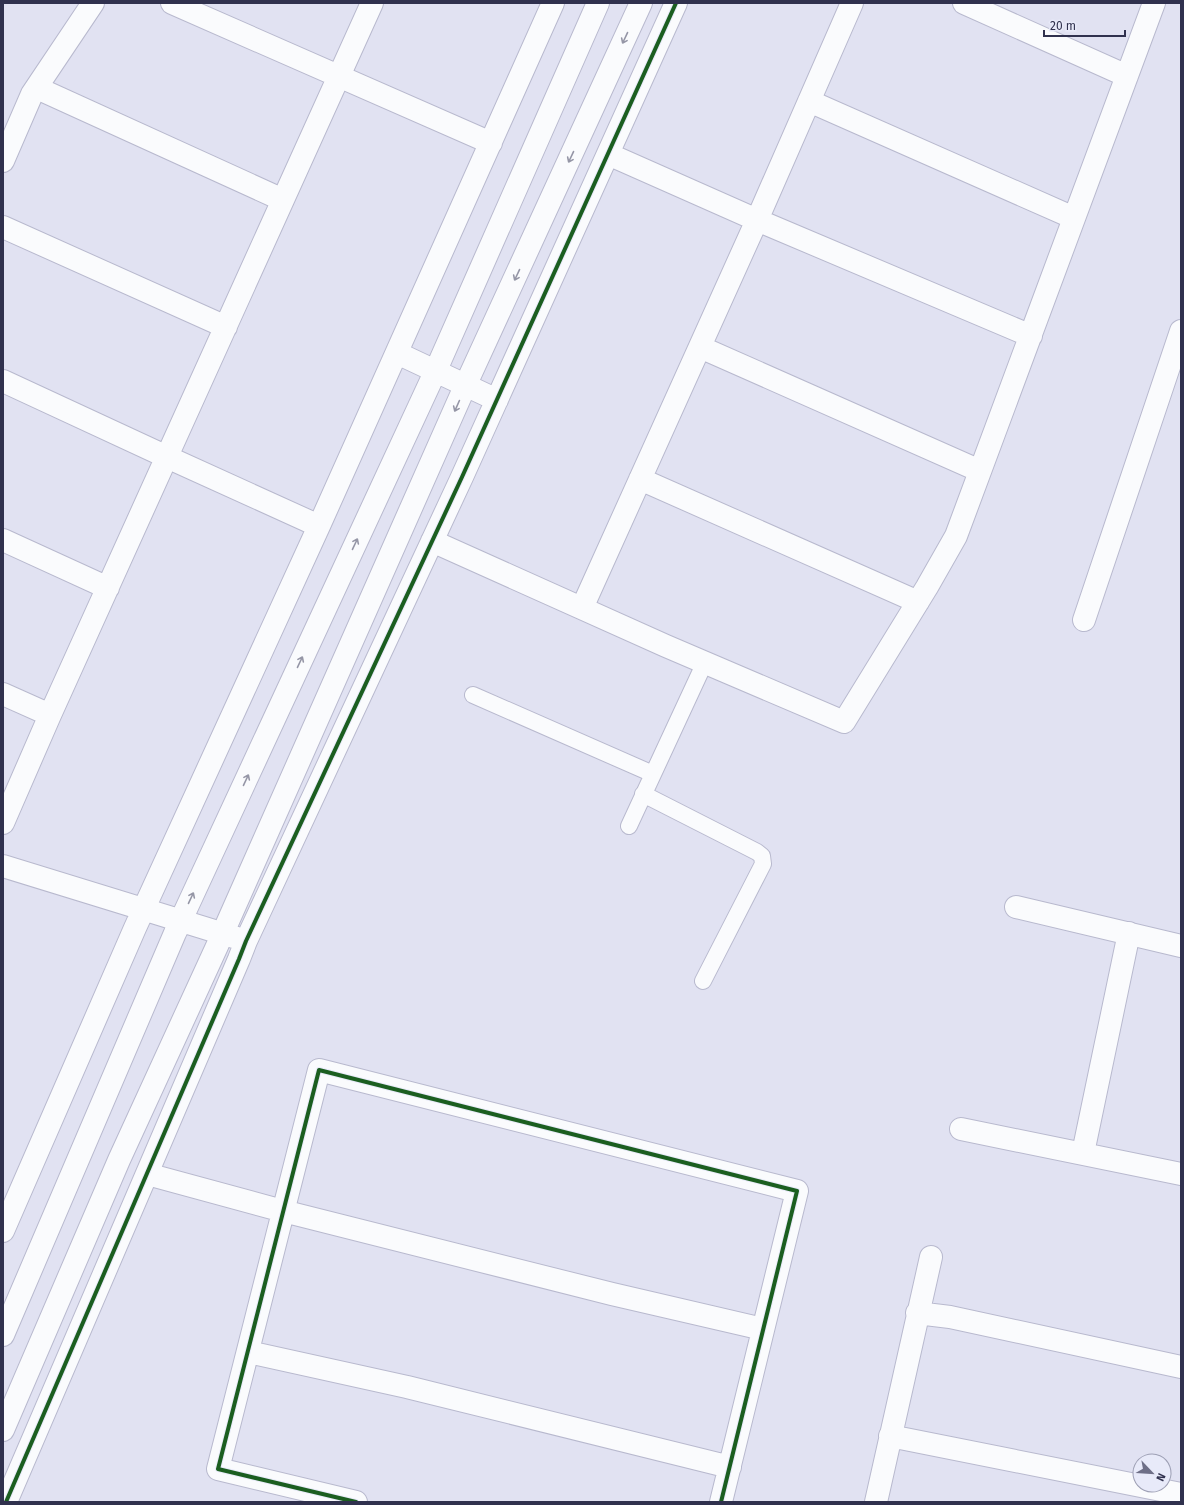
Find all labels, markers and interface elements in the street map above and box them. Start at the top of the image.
scale bar [1044,12,1125,38]
text: 20 m [1050,19,1076,33]
one-way arrow [621,32,628,44]
one-way arrow [567,150,574,162]
one-way arrow [512,268,520,280]
one-way arrow [453,399,460,411]
one-way arrow [352,538,359,550]
one-way arrow [297,656,304,668]
one-way arrow [243,774,250,786]
one-way arrow [188,892,195,904]
north arrow [1132,1453,1172,1493]
text: N [1153,1471,1168,1483]

